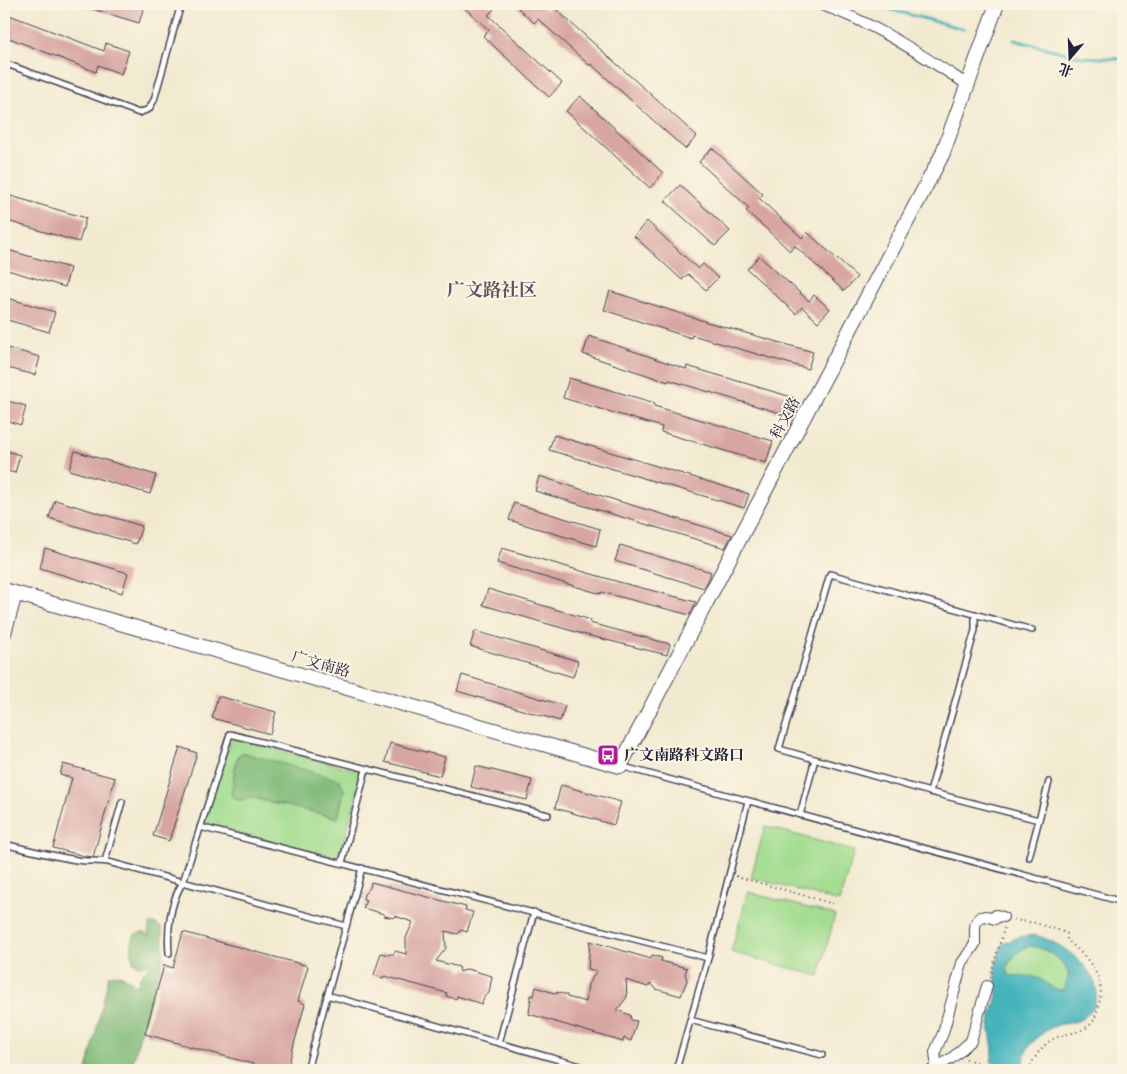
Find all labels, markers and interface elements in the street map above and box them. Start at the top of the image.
north arrow [1044,32,1094,82]
text: 北 [1056,59,1076,81]
district label: 广文路社区 [447,278,537,303]
street label: 科文路 [766,393,804,443]
street label: 广文南路 [289,646,353,682]
bus stop icon: 广文南路科文路口 [596,743,620,767]
place label: 广文南路科文路口 [624,745,744,765]

